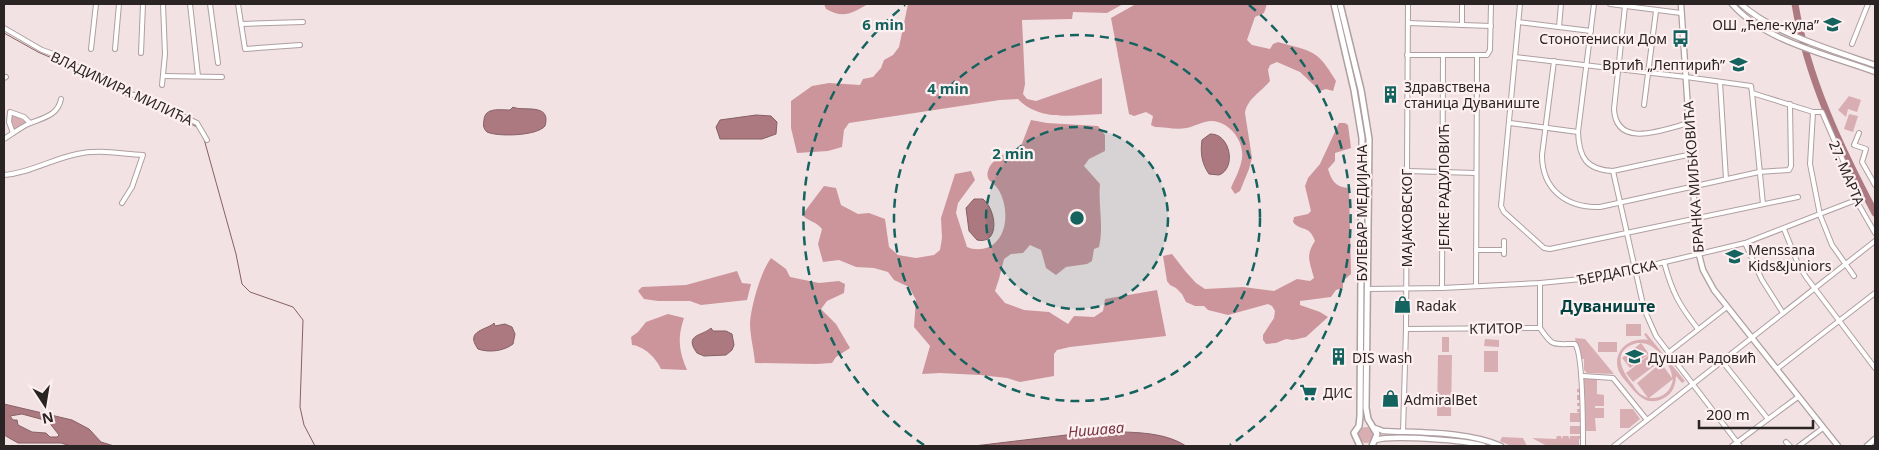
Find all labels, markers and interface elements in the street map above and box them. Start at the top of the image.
text: 6 min [862,14,904,34]
school or university icon: ОШ „Ћеле-кула” [1823,14,1843,34]
place label: ОШ „Ћеле-кула” [1712,15,1819,34]
bus stop icon: Стонотениски Дом [1671,28,1691,48]
place label: Стонотениски Дом [1539,29,1667,48]
street label: ВЛАДИМИРА МИЛИЋА [48,47,196,129]
school or university icon: Вртић „Лептирић” [1729,54,1749,74]
place label: Вртић „Лептирић” [1602,55,1725,74]
place label: Здравствена станица Дуваниште [1404,77,1540,112]
text: 4 min [927,78,969,98]
building icon: Здравствена станица Дуваниште [1380,84,1400,104]
street label: БРАНКА МИЉКОВИЋА [1678,100,1708,254]
street label: ЈЕЛКЕ РАДУЛОВИЋ [1434,124,1453,252]
street label: 27. МАРТА [1825,137,1869,209]
text: 2 min [992,143,1034,163]
street label: БУЛЕВАР МЕДИЈАНА [1352,144,1371,282]
street label: МАЈАКОВСКОГ [1397,169,1416,267]
centre of rings [1068,209,1086,227]
place label: Menssana Kids&Juniors [1748,240,1832,275]
school or university icon: Menssana Kids&Juniors [1724,247,1744,267]
street label: ЂЕРДАПСКА [1575,255,1659,289]
shop icon: Radak [1392,295,1412,315]
district label: Дуваниште [1561,295,1655,317]
place label: Radak [1416,296,1457,315]
street label: КТИТОР [1469,318,1523,338]
building icon: DIS wash [1328,347,1348,367]
school or university icon: Душан Радовић [1624,347,1644,367]
place label: DIS wash [1352,348,1413,367]
place label: Душан Радовић [1648,348,1756,367]
north arrow [20,380,70,430]
supermarket icon: ДИС [1299,382,1319,402]
place label: ДИС [1323,383,1353,402]
shop icon: AdmiralBet [1380,389,1400,409]
place label: AdmiralBet [1404,390,1477,409]
scale bar [1699,398,1813,430]
text: 200 m [1706,404,1750,424]
text: N [40,408,55,429]
water label: Нишава [1067,417,1125,441]

